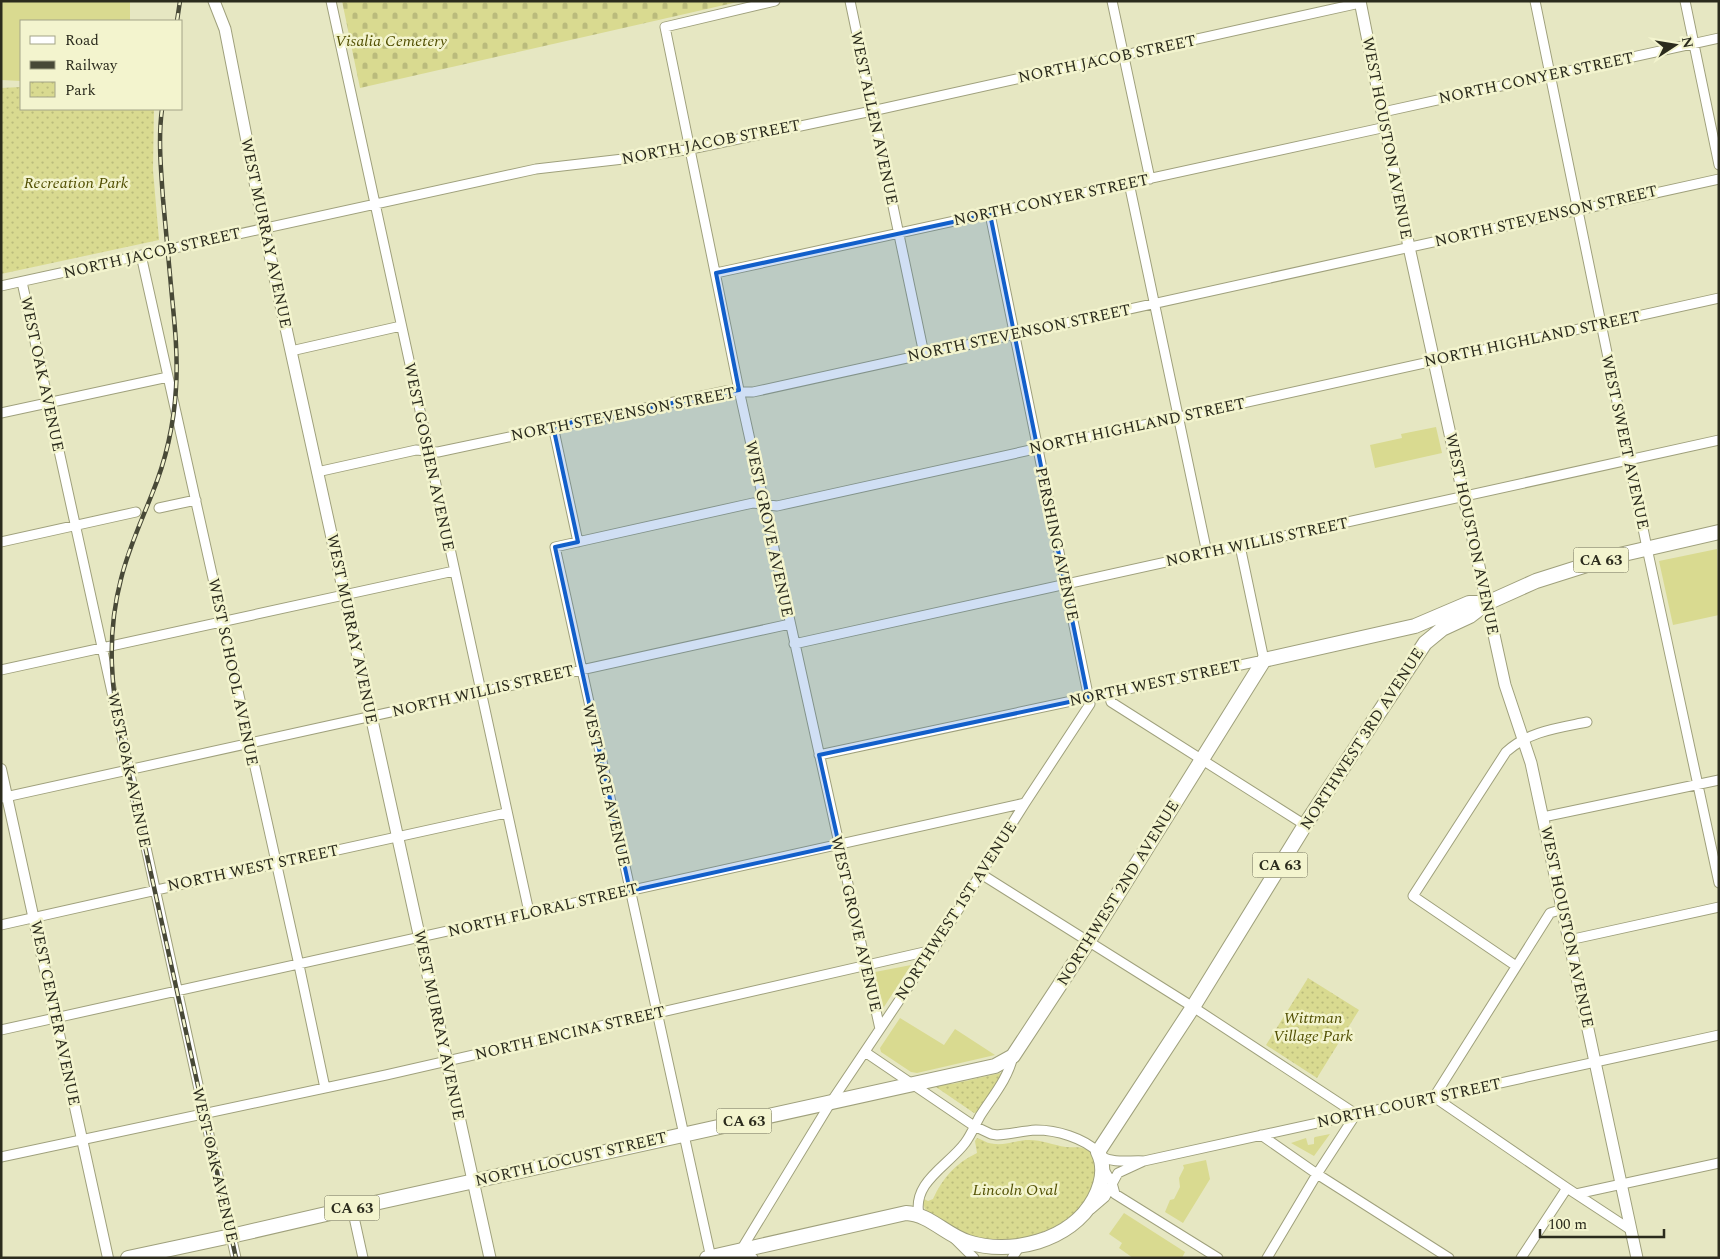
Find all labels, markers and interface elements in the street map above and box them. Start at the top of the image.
legend [20,20,182,110]
north arrow [1650,20,1700,70]
street label: NORTH JACOB STREET [1016,28,1198,90]
text: Road [65,29,99,52]
park label: Visalia Cemetery [335,29,447,53]
street label: WEST ALLEN AVENUE [844,29,904,207]
street label: WEST HOUSTON AVENUE [1356,35,1418,241]
text: N [1676,35,1699,50]
street label: NORTH CONYER STREET [1436,46,1636,110]
text: Railway [65,54,118,77]
text: Park [65,79,96,102]
street label: NORTH JACOB STREET [620,113,803,171]
street label: WEST MURRAY AVENUE [234,136,298,330]
street label: NORTH CONYER STREET [951,168,1151,232]
park label: Recreation Park [24,171,129,195]
street label: NORTH STEVENSON STREET [1432,179,1660,253]
street label: NORTH JACOB STREET [61,221,243,285]
street label: WEST OAK AVENUE [14,294,70,454]
street label: NORTH STEVENSON STREET [905,297,1133,368]
street label: NORTH HIGHLAND STREET [1422,304,1643,374]
street label: WEST SWEET AVENUE [1595,352,1655,532]
street label: WEST GOSHEN AVENUE [397,361,461,553]
street label: NORTH STEVENSON STREET [509,380,737,448]
street label: NORTH HIGHLAND STREET [1027,391,1248,461]
street label: WEST HOUSTON AVENUE [1439,431,1505,637]
street label: WEST GROVE AVENUE [739,439,799,619]
street label: PERSHING AVENUE [1029,465,1085,623]
street label: NORTH WILLIS STREET [1164,511,1351,573]
street label: WEST MURRAY AVENUE [320,532,384,726]
road number: CA 63 [1574,548,1628,572]
street label: WEST SCHOOL AVENUE [201,576,265,768]
street label: NORTHWEST 3RD AVENUE [1294,643,1430,835]
street label: NORTH WEST STREET [1067,653,1243,713]
street label: NORTH WILLIS STREET [390,658,576,724]
street label: WEST OAK AVENUE [101,690,157,850]
street label: WEST RACE AVENUE [576,701,636,869]
street label: NORTHWEST 2ND AVENUE [1051,795,1185,991]
street label: NORTHWEST 1ST AVENUE [889,817,1023,1005]
street label: WEST HOUSTON AVENUE [1534,824,1600,1030]
street label: WEST GROVE AVENUE [824,834,888,1014]
street label: NORTH WEST STREET [165,838,341,898]
road number: CA 63 [1252,852,1308,878]
street label: NORTH FLORAL STREET [445,876,641,944]
street label: WEST CENTER AVENUE [24,918,86,1108]
street label: WEST MURRAY AVENUE [407,928,471,1122]
street label: NORTH ENCINA STREET [472,999,668,1067]
park label: Wittman Village Park [1273,1006,1354,1048]
street label: NORTH COURT STREET [1315,1072,1504,1134]
street label: WEST OAK AVENUE [186,1085,244,1245]
road number: CA 63 [716,1108,772,1134]
street label: NORTH LOCUST STREET [473,1125,669,1193]
park label: Lincoln Oval [972,1178,1058,1202]
road number: CA 63 [324,1196,380,1220]
scale bar [1540,1206,1664,1238]
text: 100 m [1548,1213,1587,1236]

